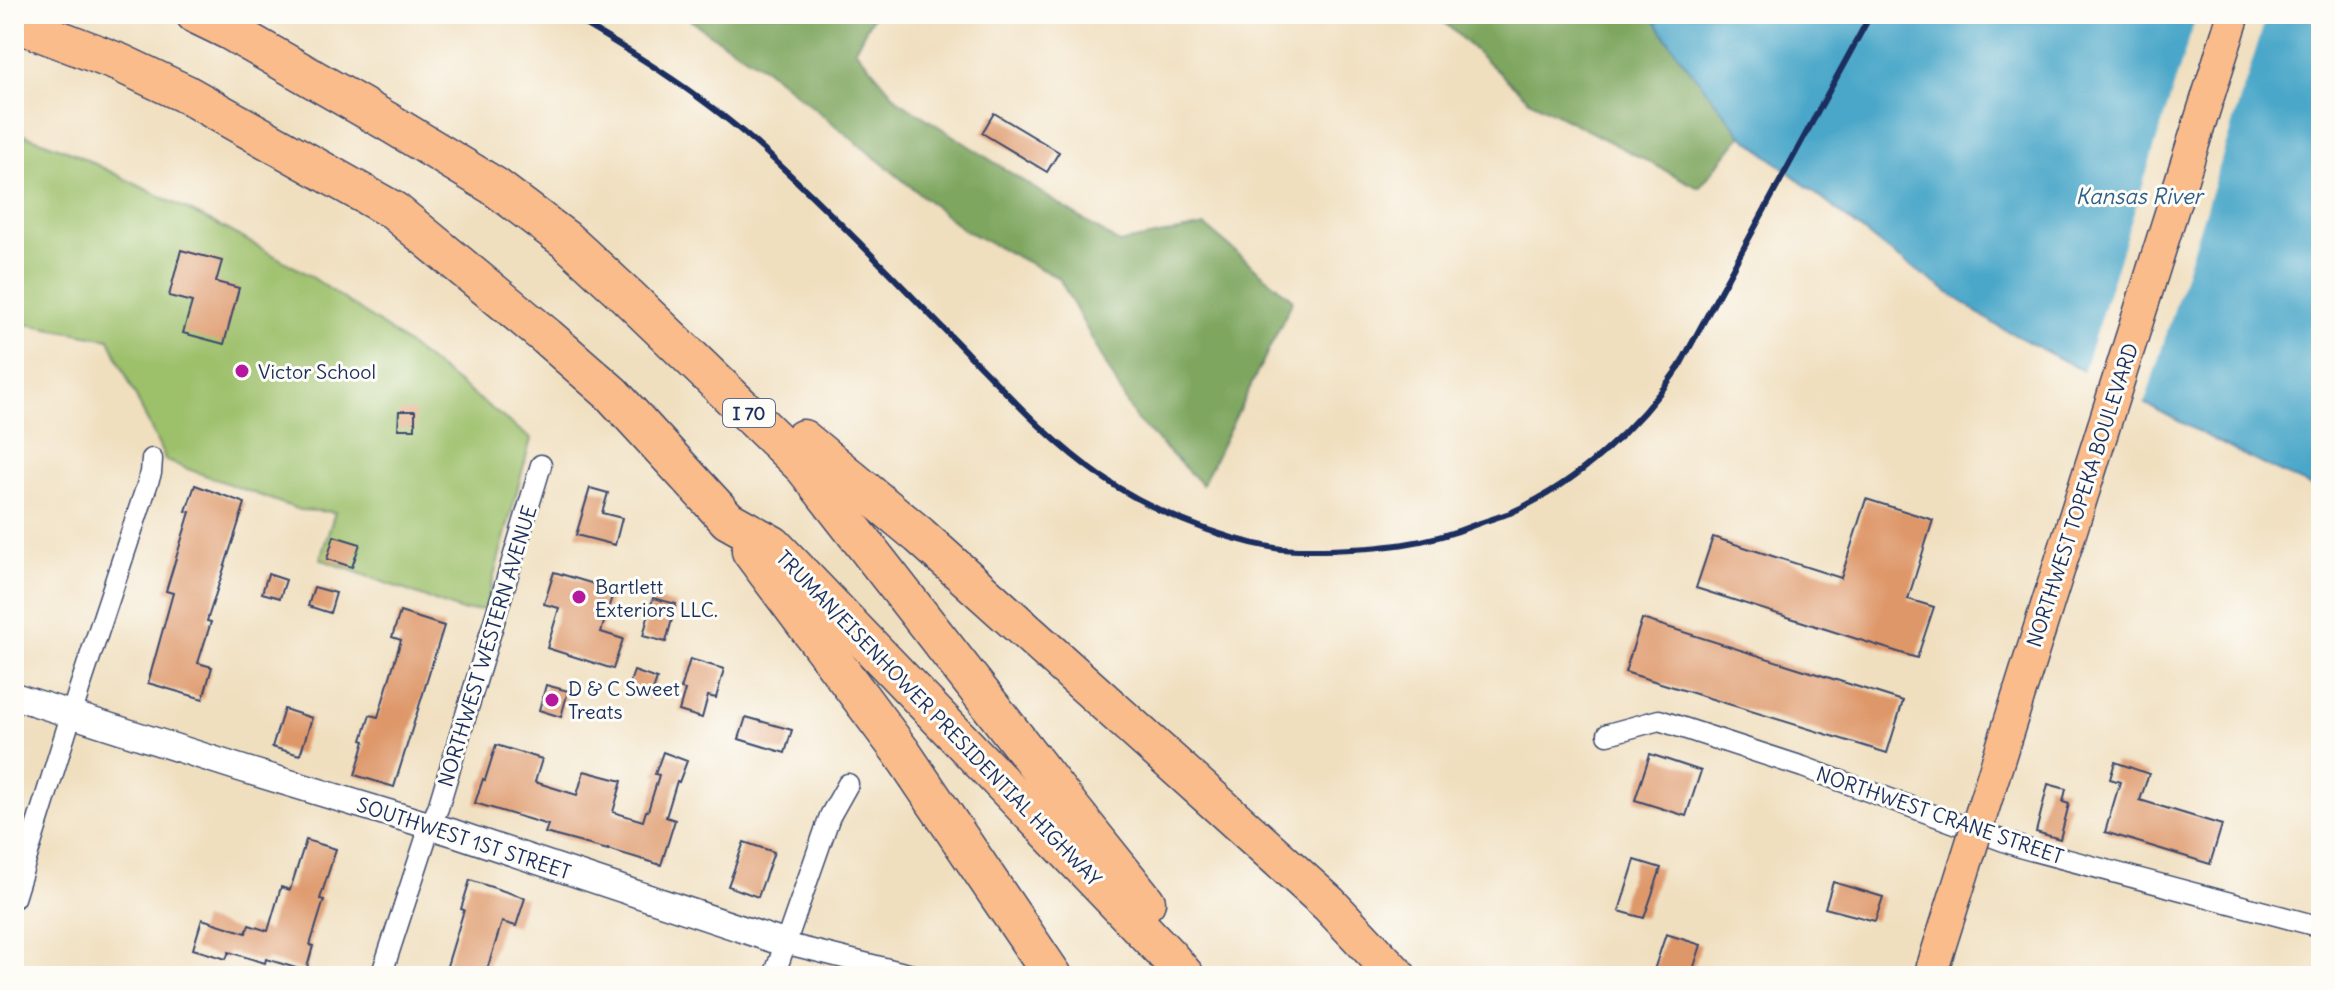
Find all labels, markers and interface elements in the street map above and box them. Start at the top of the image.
water label: Kansas River [2076,182,2206,210]
street label: NORTHWEST TOPEKA BOULEVARD [2021,340,2143,650]
place label: Victor School [258,359,376,384]
marker: Victor School [233,362,251,380]
road number: I 70 [723,399,775,427]
street label: NORTHWEST WESTERN AVENUE [432,502,542,790]
street label: TRUMAN/EISENHOWER PRESIDENTIAL HIGHWAY [771,545,1107,891]
place label: Bartlett Exteriors LLC. [595,574,718,622]
marker: Bartlett Exteriors LLC. [570,588,588,606]
place label: D & C Sweet Treats [568,676,680,724]
marker: D & C Sweet Treats [543,691,561,709]
street label: NORTHWEST CRANE STREET [1813,761,2067,869]
street label: SOUTHWEST 1ST STREET [354,792,574,884]

